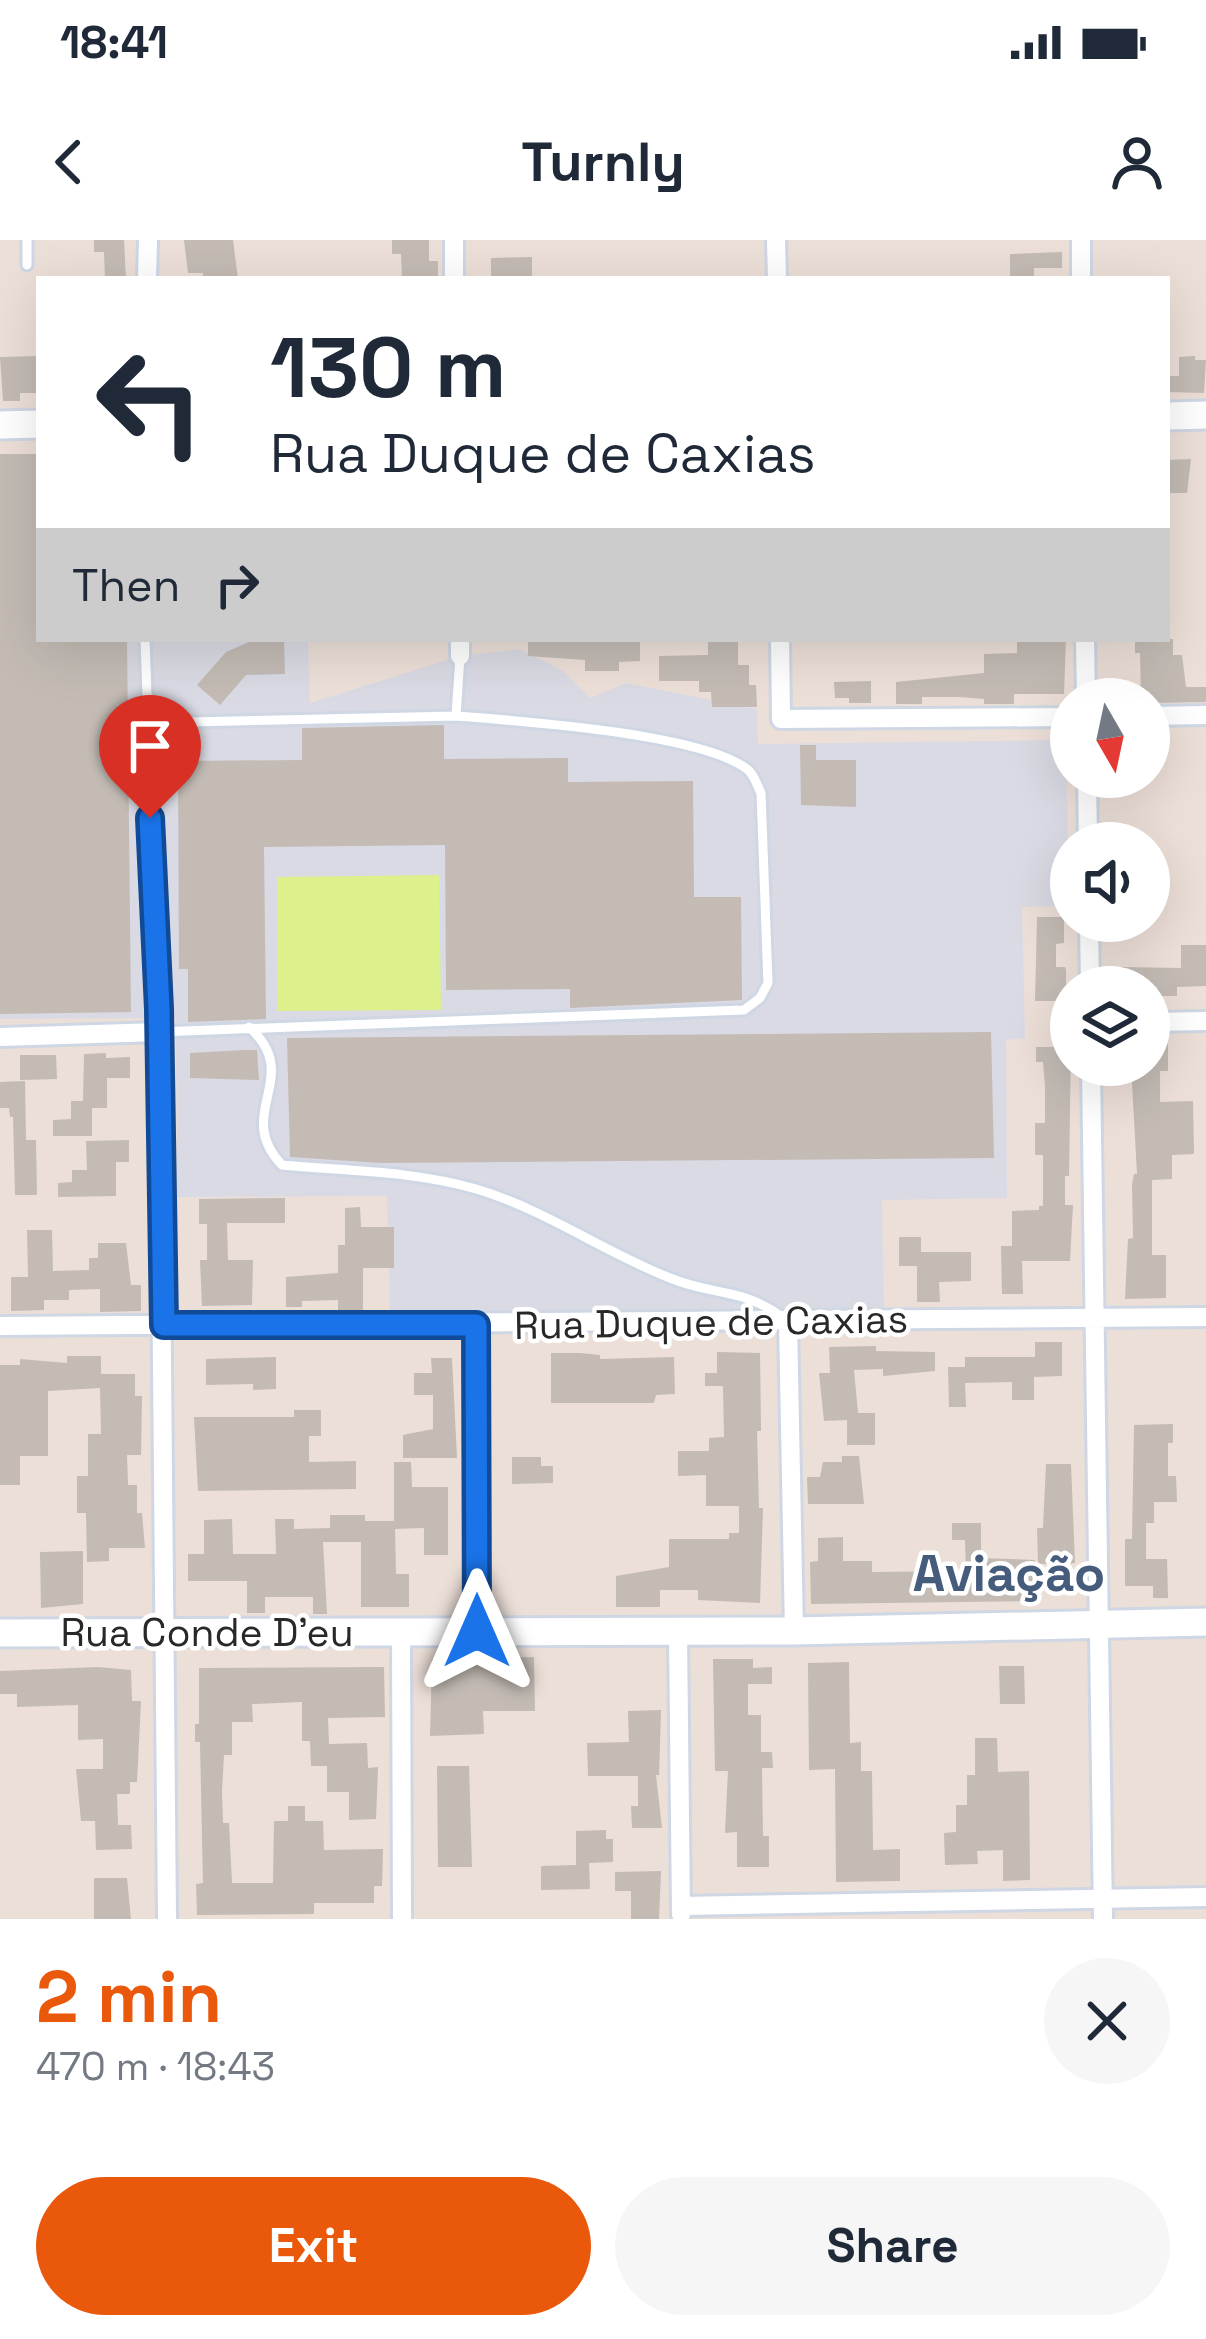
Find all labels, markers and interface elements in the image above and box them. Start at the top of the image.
text: 18:41 [60,14,168,71]
text: Turnly [521,128,685,197]
icon: back [36,129,102,195]
icon: person [1104,129,1170,195]
text: 130 m [270,314,507,422]
icon: left [72,324,228,480]
text: Rua Duque de Caxias [270,419,815,488]
icon: right [204,552,270,618]
text: Then [72,557,180,614]
north arrow [1050,678,1170,798]
map controls [1050,678,1170,1086]
pin [99,695,201,818]
icon: arrive [117,713,183,779]
button: sound [1050,822,1170,942]
button: layers [1050,966,1170,1086]
street label: Rua Duque de Caxias [514,1294,908,1350]
district label: Aviação [913,1541,1105,1606]
position arrow [414,1568,540,1694]
street label: Rua Conde D'eu [60,1608,354,1657]
text: 2 min [36,1951,222,2043]
button: close [1044,1958,1170,2084]
text: 470 m · 18:43 [36,2042,275,2091]
button: Exit [36,2177,591,2315]
button: Share [615,2177,1170,2315]

